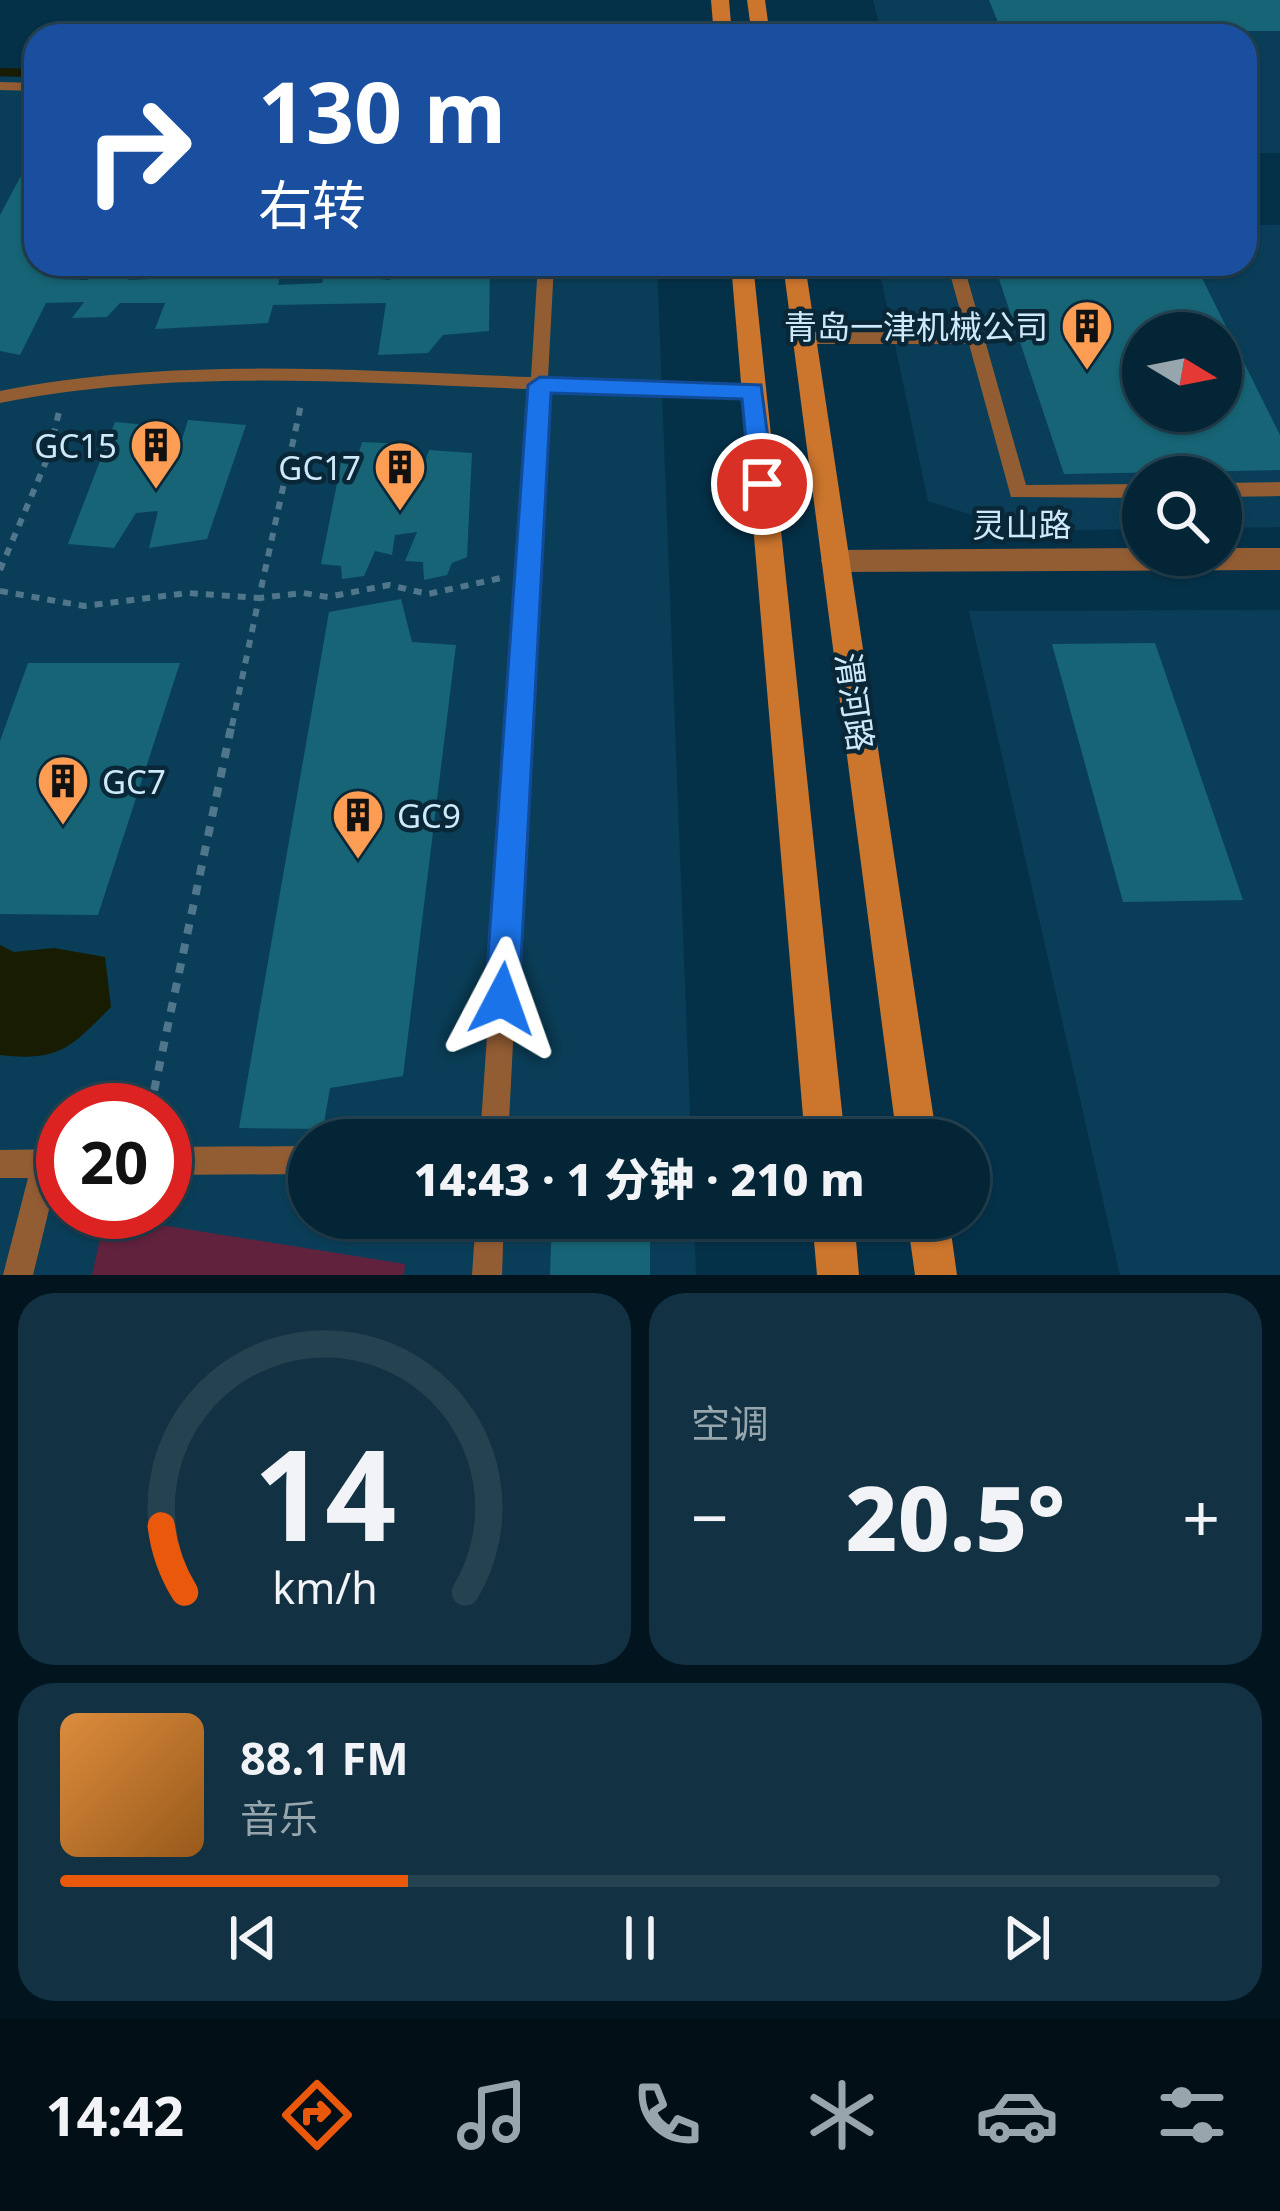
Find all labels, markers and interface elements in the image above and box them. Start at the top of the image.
text: 130 m [258,53,506,168]
icon: right [60,72,216,228]
text: 右转 [258,167,366,241]
building icon: 青岛一津机械公司 [1059,298,1115,372]
place label: 青岛一津机械公司 [784,304,1048,349]
north arrow [1122,312,1242,432]
map controls [1122,312,1242,576]
building icon: GC15 [128,417,184,491]
place label: GC15 [34,423,117,468]
pin [711,433,813,535]
building icon: GC17 [372,439,428,513]
place label: GC17 [278,445,361,490]
icon: arrive [729,451,795,517]
button: search [1122,456,1242,576]
street label: 灵山路 [973,502,1072,547]
street label: 渭河路 [826,650,884,754]
building icon: GC7 [35,753,91,827]
place label: GC7 [102,759,166,804]
building icon: GC9 [330,787,386,861]
place label: GC9 [397,793,461,838]
position arrow [439,936,565,1062]
speed limit sign: 20 [36,1083,192,1239]
text: 14:43 · 1 分钟 · 210 m [413,1148,865,1209]
text: 空调 [691,1396,769,1449]
text: 14 [253,1408,396,1578]
text: 20.5° [846,1455,1065,1577]
text: − [691,1471,729,1561]
text: + [1182,1471,1220,1561]
text: km/h [272,1558,377,1617]
text: 88.1 FM [240,1727,409,1788]
text: 音乐 [240,1791,318,1844]
icon: previous [220,1905,286,1971]
icon: pause [607,1905,673,1971]
icon: next [994,1905,1060,1971]
icon: directions [275,2073,359,2157]
icon: music [450,2073,534,2157]
icon: phone [625,2073,709,2157]
icon: climate [800,2073,884,2157]
icon: car [975,2073,1059,2157]
icon: filters [1150,2073,1234,2157]
text: 14:42 [46,2078,184,2152]

